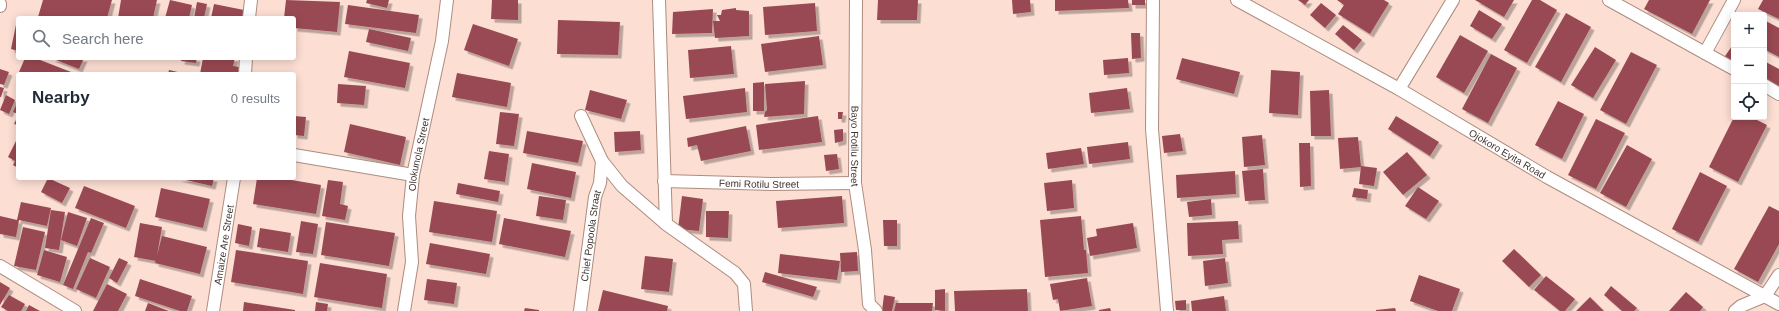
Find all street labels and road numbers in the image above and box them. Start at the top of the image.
street label: Bayo Rotilu Street [849,106,860,187]
street label: Olokunola Street [406,117,431,192]
street label: Ojokoro Eyita Road [1467,127,1547,181]
street label: Femi Rotilu Street [719,178,799,190]
street label: Chief Popoola Straat [579,188,603,282]
street label: Amaize Are Street [212,204,236,286]

